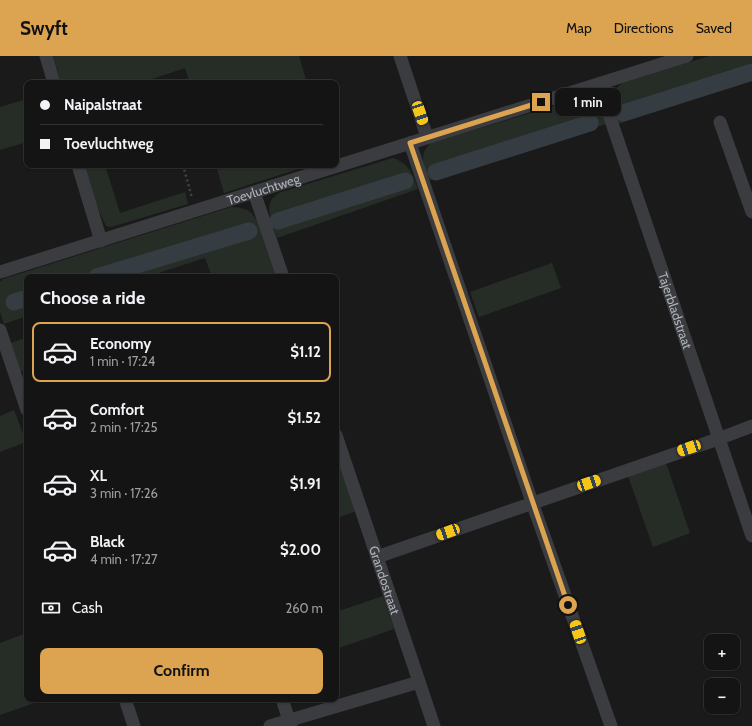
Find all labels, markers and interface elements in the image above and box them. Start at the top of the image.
text: Swyft [20,17,68,40]
text: Map [566,19,592,37]
text: Directions [614,19,674,37]
text: Saved [696,19,732,37]
callout: 1 min [555,88,621,116]
route end [532,93,550,111]
text: 1 min [573,94,603,110]
text: Naipalstraat [64,96,142,114]
car [410,100,430,126]
text: Toevluchtweg [64,135,153,153]
street label: Toevluchtweg [225,170,302,208]
street label: Tajerbladstraat [655,270,696,352]
text: Choose a ride [40,287,145,309]
icon: car [42,334,78,370]
text: Economy [90,335,151,353]
text: $1.12 [290,343,321,361]
text: 1 min · 17:24 [90,353,155,369]
icon: car [42,400,78,436]
text: Comfort [90,401,144,419]
text: $1.52 [287,409,321,427]
text: 2 min · 17:25 [90,419,157,435]
car [676,438,702,458]
icon: car [42,466,78,502]
text: XL [90,467,107,485]
car [576,473,602,493]
text: $1.91 [290,475,321,493]
text: 3 min · 17:26 [90,485,158,501]
car [435,522,461,542]
icon: car [42,532,78,568]
text: Black [90,533,125,551]
text: $2.00 [280,541,321,559]
street label: Grandostraat [366,544,404,617]
text: 4 min · 17:27 [90,551,158,567]
route start [559,596,577,614]
icon: cash [40,597,62,619]
text: Cash [72,599,103,617]
text: 260 m [285,600,323,616]
car [568,619,588,645]
map controls [704,634,740,714]
button: + [704,634,740,670]
button: Confirm [40,648,323,694]
button: − [704,678,740,714]

